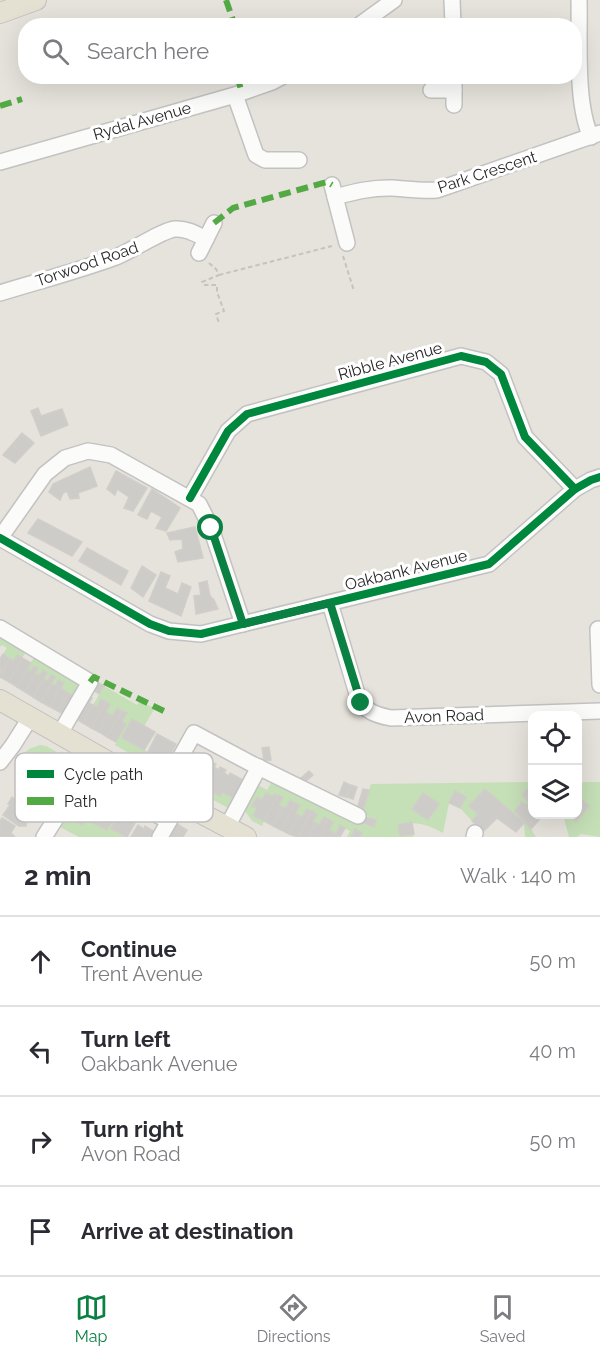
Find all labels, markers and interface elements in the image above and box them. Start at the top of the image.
search box [18,18,582,84]
icon: search [39,35,72,68]
text: Search here [87,38,209,64]
street label: Rydal Avenue [91,98,193,144]
street label: Park Crescent [435,147,539,197]
street label: Torwood Road [33,238,141,290]
street label: Ribble Avenue [336,338,444,384]
route start [197,514,223,540]
street label: Oakbank Avenue [343,546,469,594]
route end [347,689,373,715]
street label: Avon Road [404,705,484,727]
map controls [528,711,582,819]
button: locate [528,711,582,765]
legend [15,753,213,822]
text: Cycle path [64,765,143,784]
button: layers [528,765,582,819]
text: Path [64,792,97,811]
text: 2 min [24,861,91,891]
text: Walk · 140 m [460,864,576,888]
text: Continue [81,936,177,962]
icon: ahead [24,945,57,978]
text: 50 m [529,949,576,973]
text: Trent Avenue [81,962,203,986]
text: Turn left [81,1026,171,1052]
icon: left [24,1035,57,1068]
text: 40 m [529,1039,576,1063]
text: Oakbank Avenue [81,1052,238,1076]
text: Turn right [81,1116,184,1142]
icon: right [24,1125,57,1158]
text: 50 m [529,1129,576,1153]
text: Avon Road [81,1142,181,1166]
icon: arrive [24,1215,57,1248]
text: Arrive at destination [81,1218,294,1244]
tab: Map [75,1291,108,1346]
tab: Directions [257,1291,331,1346]
tab: Saved [480,1291,525,1346]

